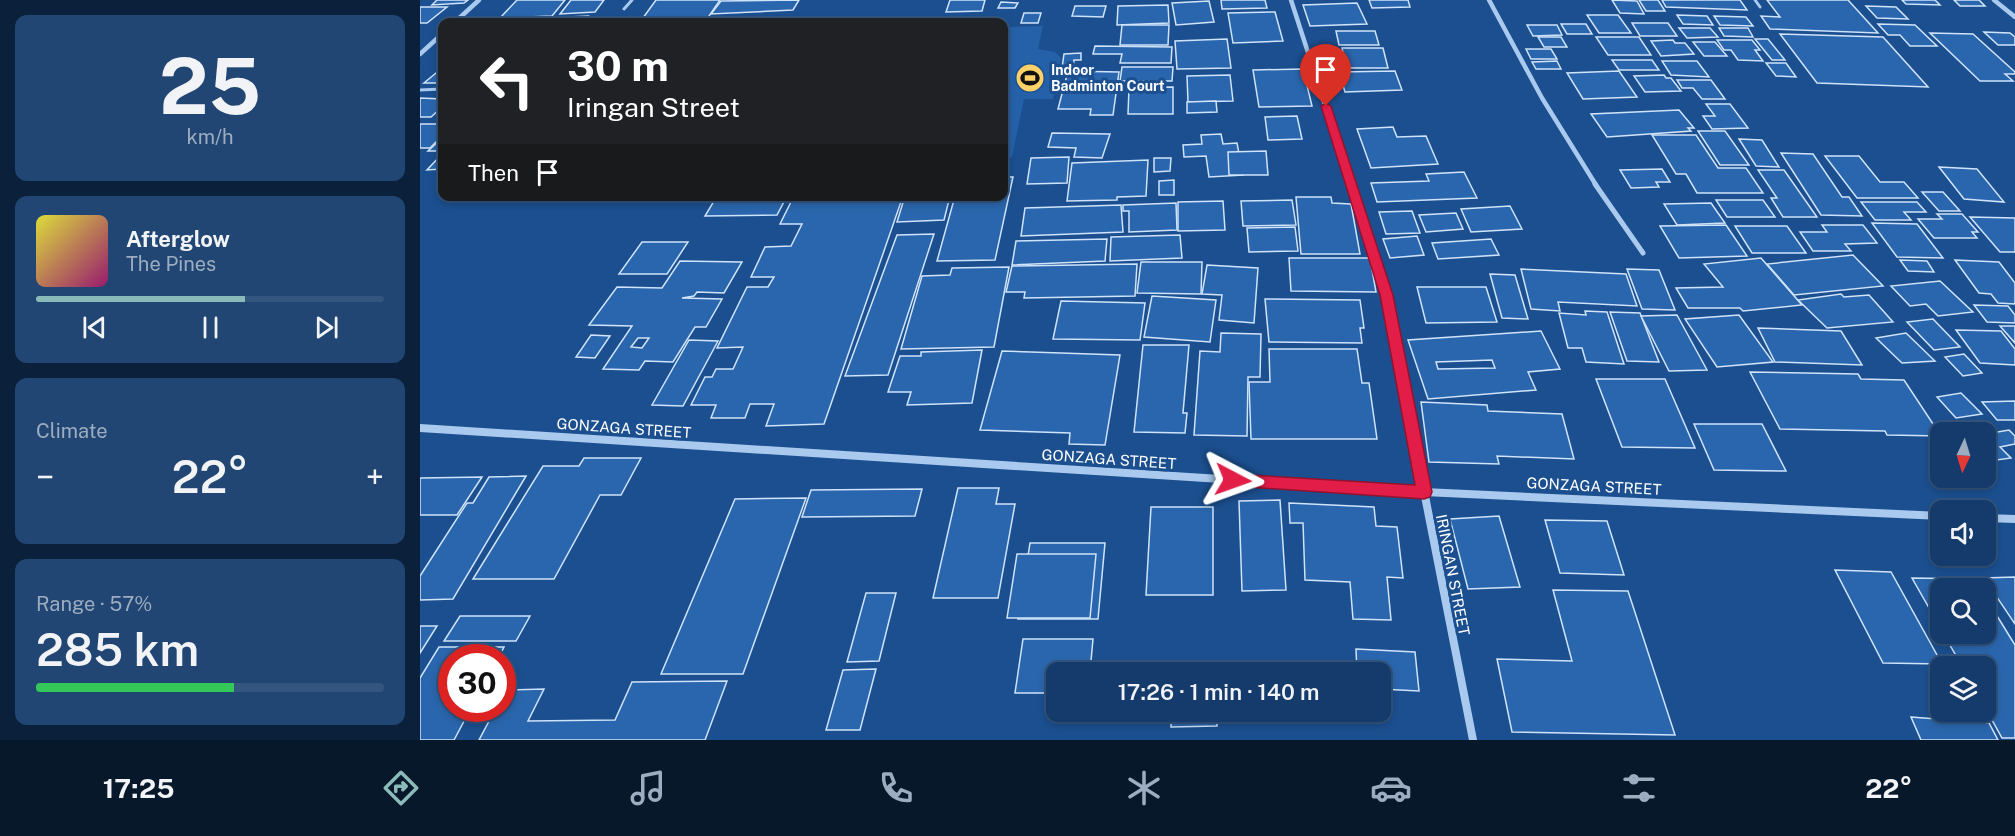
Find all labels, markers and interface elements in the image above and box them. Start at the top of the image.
text: 25 [159,40,261,132]
text: 30 m [567,41,669,90]
icon: left [468,42,546,120]
pin [1300,44,1351,106]
icon: arrive [1309,53,1342,86]
sports icon: Indoor Badminton Court [1014,62,1046,94]
place label: Indoor Badminton Court [1051,62,1165,94]
text: Iringan Street [567,91,740,123]
text: km/h [186,125,234,149]
icon: arrive [531,156,564,189]
text: Then [468,160,519,186]
text: Afterglow [126,226,230,252]
text: The Pines [126,252,216,276]
icon: previous [78,311,111,344]
icon: pause [194,311,227,344]
icon: next [310,311,343,344]
street label: GONZAGA STREET [556,415,692,441]
text: Climate [36,419,108,443]
north arrow [1930,422,1996,488]
map controls [1930,422,1996,722]
street label: GONZAGA STREET [1041,446,1177,472]
position arrow [1201,448,1265,512]
text: 22° [172,450,248,503]
text: − [36,458,54,496]
text: + [366,458,384,496]
street label: GONZAGA STREET [1526,474,1662,498]
button: sound [1930,500,1996,566]
street label: IRINGAN STREET [1433,513,1473,637]
button: search [1930,578,1996,644]
text: Range · 57% [36,592,152,616]
text: 285 km [36,623,199,676]
speed limit sign: 30 [438,644,516,722]
button: layers [1930,656,1996,722]
text: 17:26 · 1 min · 140 m [1118,679,1319,705]
icon: directions [380,767,422,809]
icon: music [627,767,669,809]
icon: phone [875,767,917,809]
icon: climate [1123,767,1165,809]
icon: car [1370,767,1412,809]
icon: filters [1618,767,1660,809]
text: 17:25 [103,772,174,804]
text: 22° [1865,772,1912,804]

